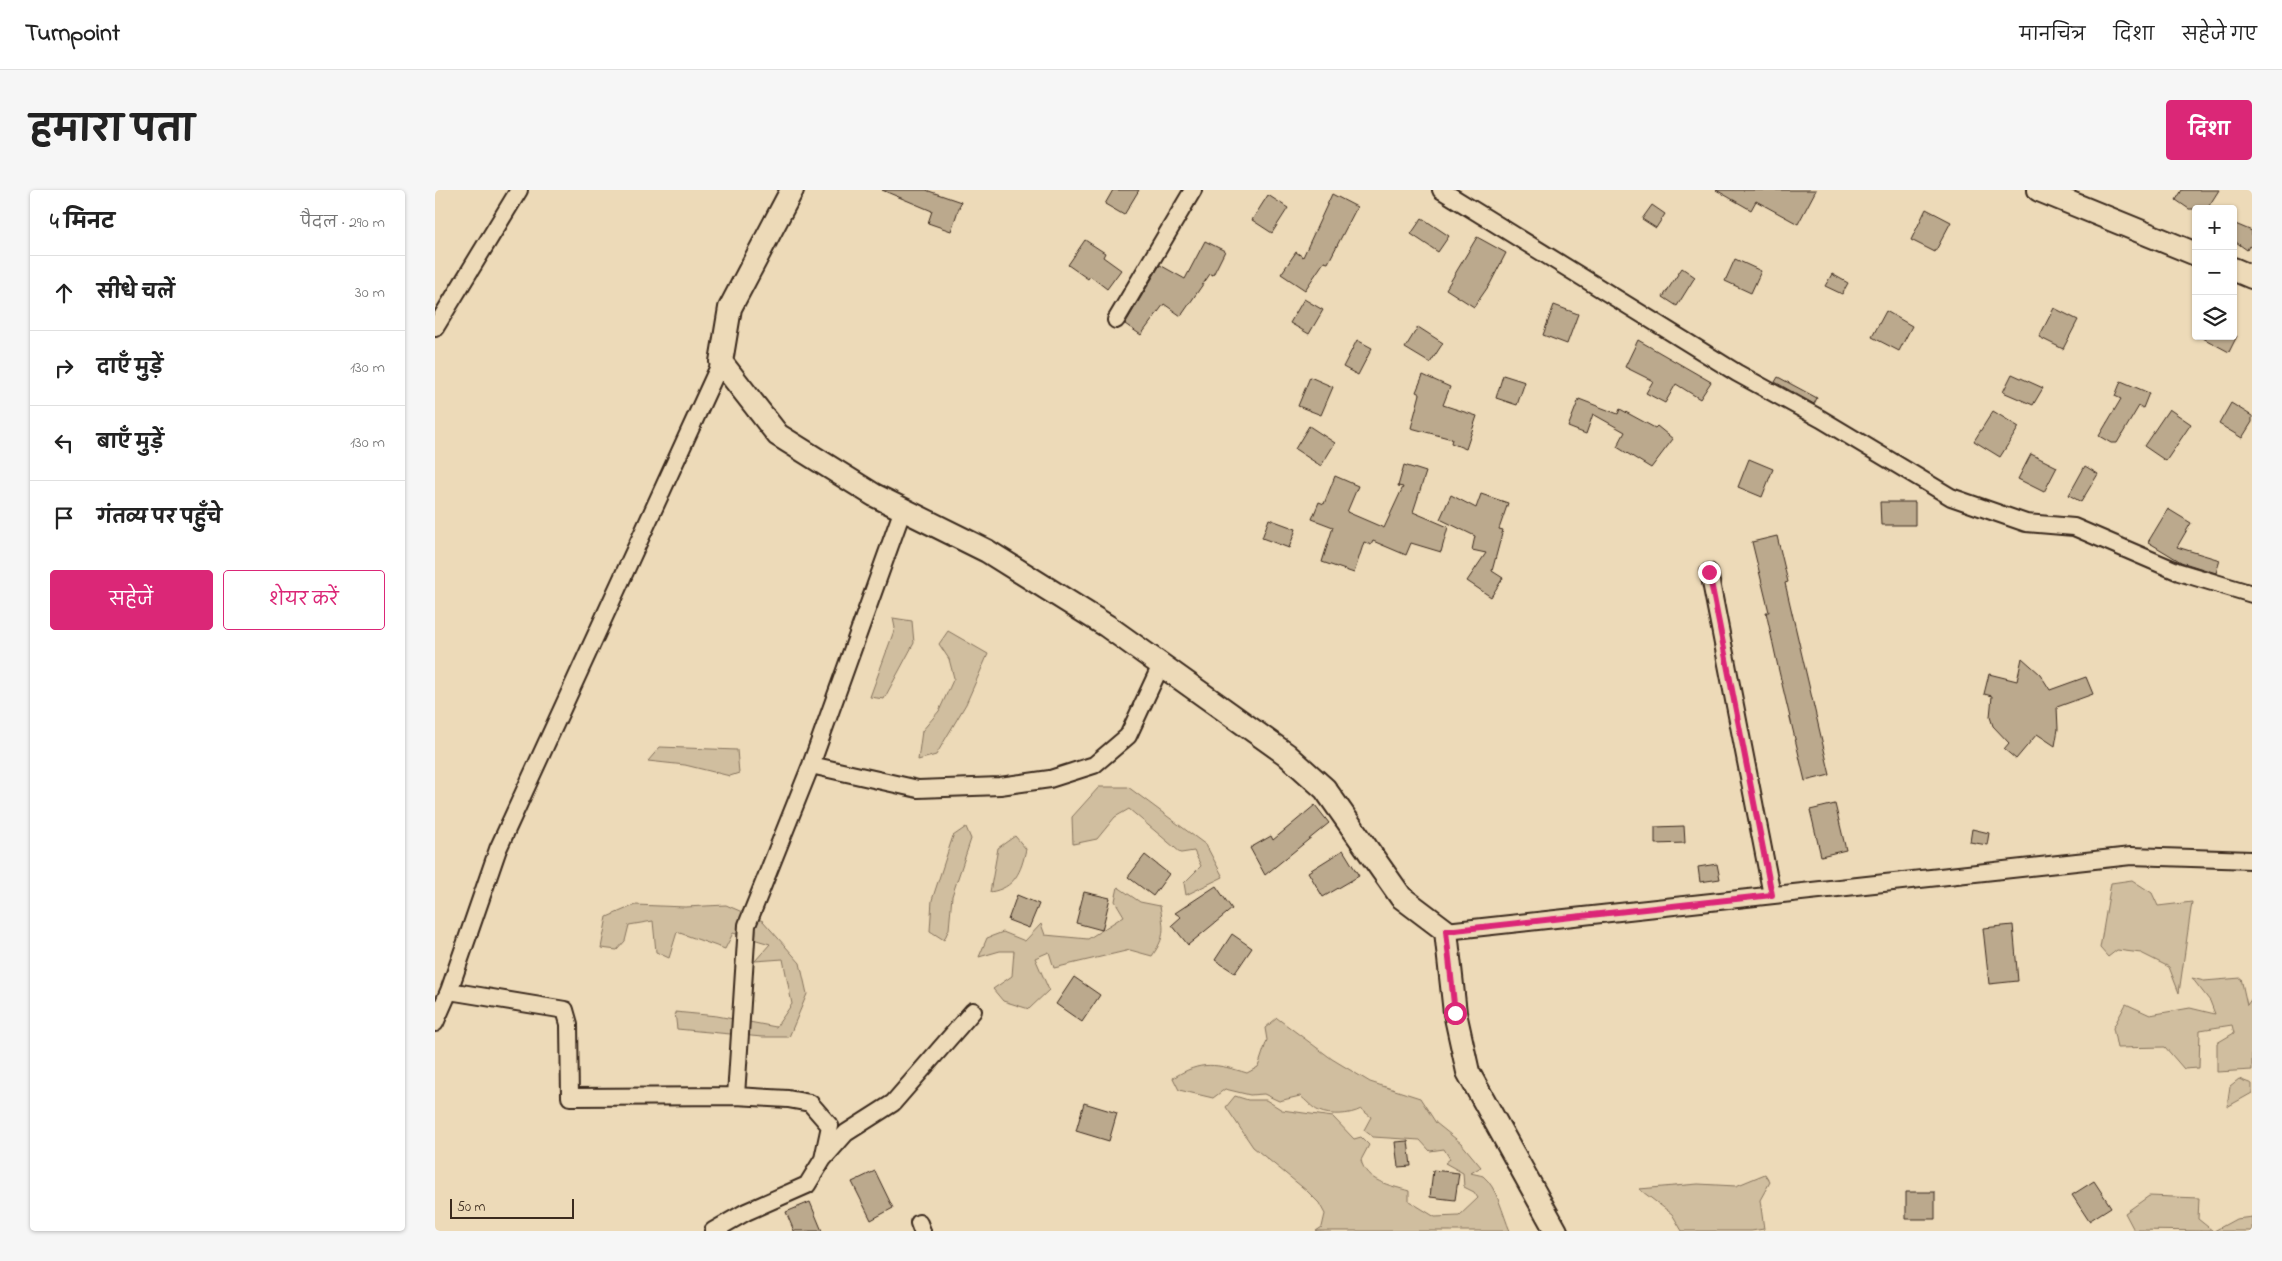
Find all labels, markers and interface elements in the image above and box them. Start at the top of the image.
text: Turnpoint [25,17,120,52]
text: मानचित्र [2019,23,2086,49]
text: दिशा [2114,23,2154,49]
text: सहेजे गए [2182,23,2257,49]
button: दिशा [2166,100,2252,160]
text: हमारा पता [30,106,194,157]
map controls [2192,205,2237,340]
button: + [2192,205,2237,250]
text: 4 मिनट [50,208,115,238]
text: पैदल · 290 m [300,211,385,235]
button: − [2192,250,2237,295]
icon: ahead [50,279,78,307]
text: सीधे चलें [97,280,175,307]
text: 30 m [355,281,385,305]
button: layers [2192,295,2237,340]
icon: right [50,354,78,382]
text: दाएँ मुड़ें [97,355,163,382]
text: 130 m [350,356,385,380]
icon: left [50,429,78,457]
text: बाएँ मुड़ें [97,430,164,457]
text: 130 m [350,431,385,455]
icon: arrive [50,504,78,532]
text: गंतव्य पर पहुँचे [97,505,222,532]
route end [1698,561,1721,584]
button: सहेजें [50,570,213,630]
button: शेयर करें [223,570,385,630]
route start [1444,1002,1467,1025]
scale bar [450,1196,574,1219]
text: 50 m [457,1197,485,1218]

